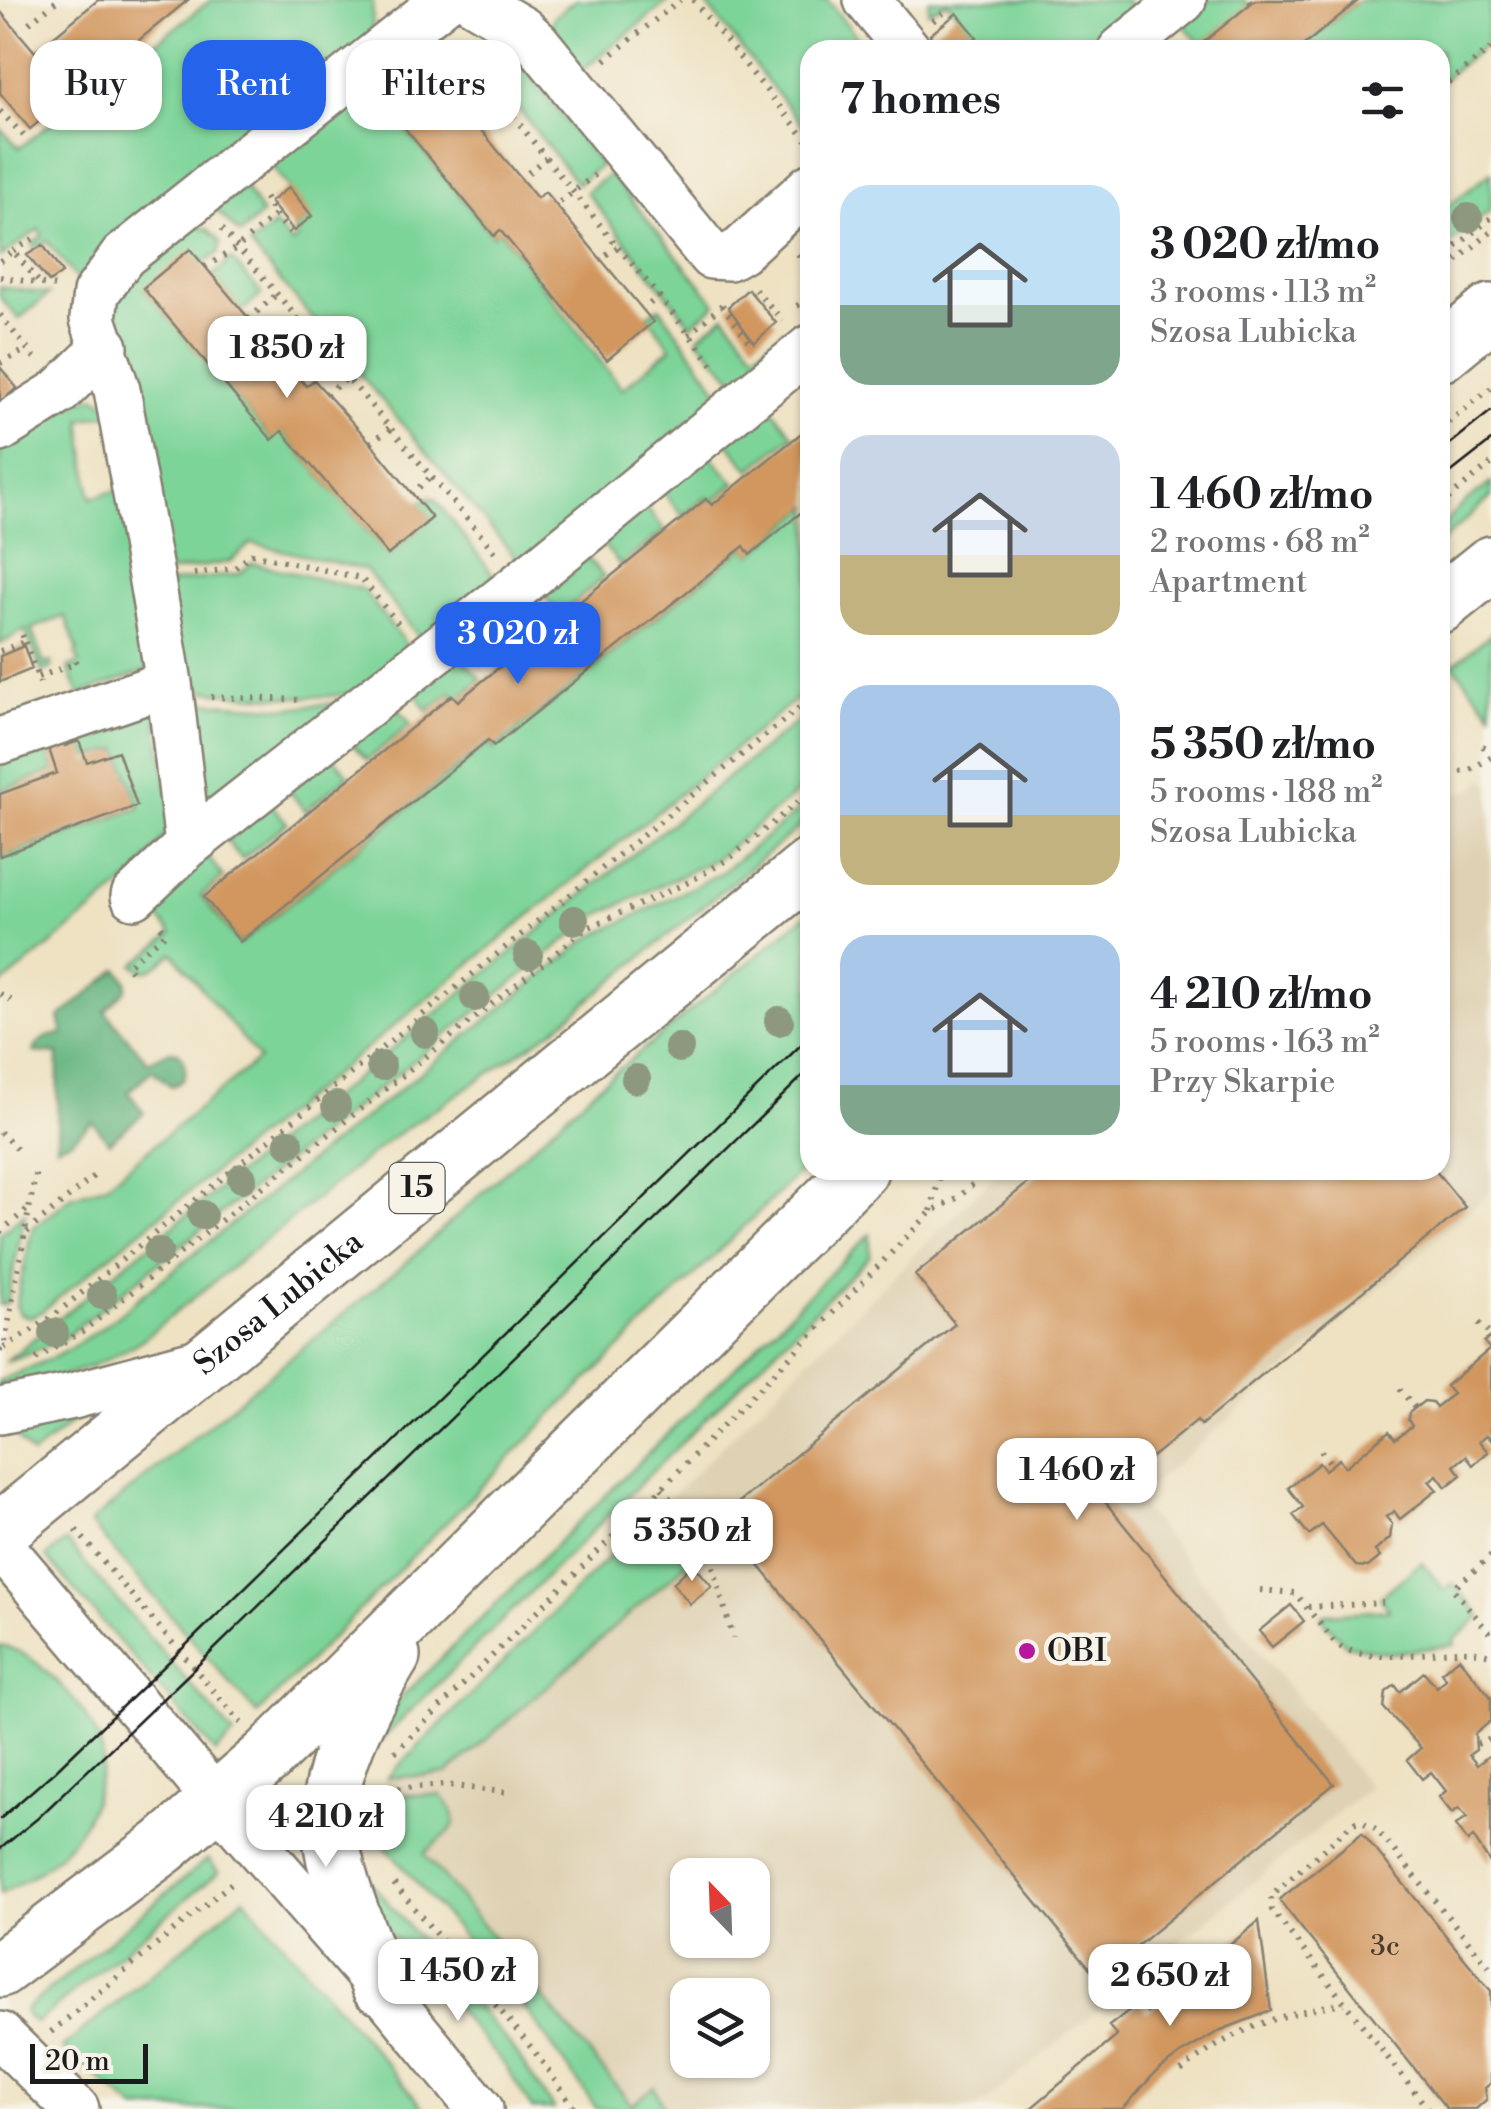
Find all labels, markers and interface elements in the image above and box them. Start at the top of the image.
chip: Buy [30,40,162,130]
chip: Rent [182,40,326,130]
chip: Filters [346,40,521,130]
icon: filters [1355,73,1410,128]
text: 7 homes [840,74,1001,127]
text: 3 020 zł/mo [1150,219,1380,272]
icon: home [920,225,1040,345]
text: 3 rooms · 113 m² [1150,272,1376,312]
text: Szosa Lubicka [1150,312,1357,352]
pin: 1 850 zł [184,316,390,401]
text: 1 850 zł [230,328,344,368]
text: 1 460 zł/mo [1150,469,1373,522]
icon: home [920,475,1040,595]
text: 2 rooms · 68 m² [1150,522,1370,562]
text: Apartment [1150,562,1307,602]
pin: 3 020 zł [415,602,621,687]
text: 3 020 zł [457,614,579,654]
text: 5 350 zł/mo [1150,719,1376,772]
icon: home [920,725,1040,845]
text: 5 rooms · 188 m² [1150,772,1382,812]
text: Szosa Lubicka [1150,812,1357,852]
text: 4 210 zł/mo [1150,969,1372,1022]
icon: home [920,975,1040,1095]
text: 5 rooms · 163 m² [1150,1022,1380,1062]
text: Przy Skarpie [1150,1062,1335,1102]
road number: 15 [390,1163,444,1213]
street label: Szosa Lubicka [186,1221,372,1384]
pin: 1 460 zł [974,1438,1180,1523]
text: 1 460 zł [1019,1450,1135,1490]
pin: 5 350 zł [589,1499,795,1584]
text: 5 350 zł [633,1511,751,1551]
place label: OBI [1047,1631,1107,1671]
marker: OBI [1016,1640,1038,1662]
pin: 4 210 zł [223,1785,429,1870]
text: 4 210 zł [268,1797,384,1837]
north arrow [670,1858,770,1958]
map controls [670,1858,770,2078]
house number: 3c [1370,1929,1400,1964]
pin: 1 450 zł [355,1939,561,2024]
pin: 2 650 zł [1067,1944,1273,2029]
text: 1 450 zł [400,1951,516,1991]
text: 2 650 zł [1110,1956,1230,1996]
button: layers [670,1978,770,2078]
scale bar [30,2039,148,2084]
text: 20 m [45,2044,110,2079]

